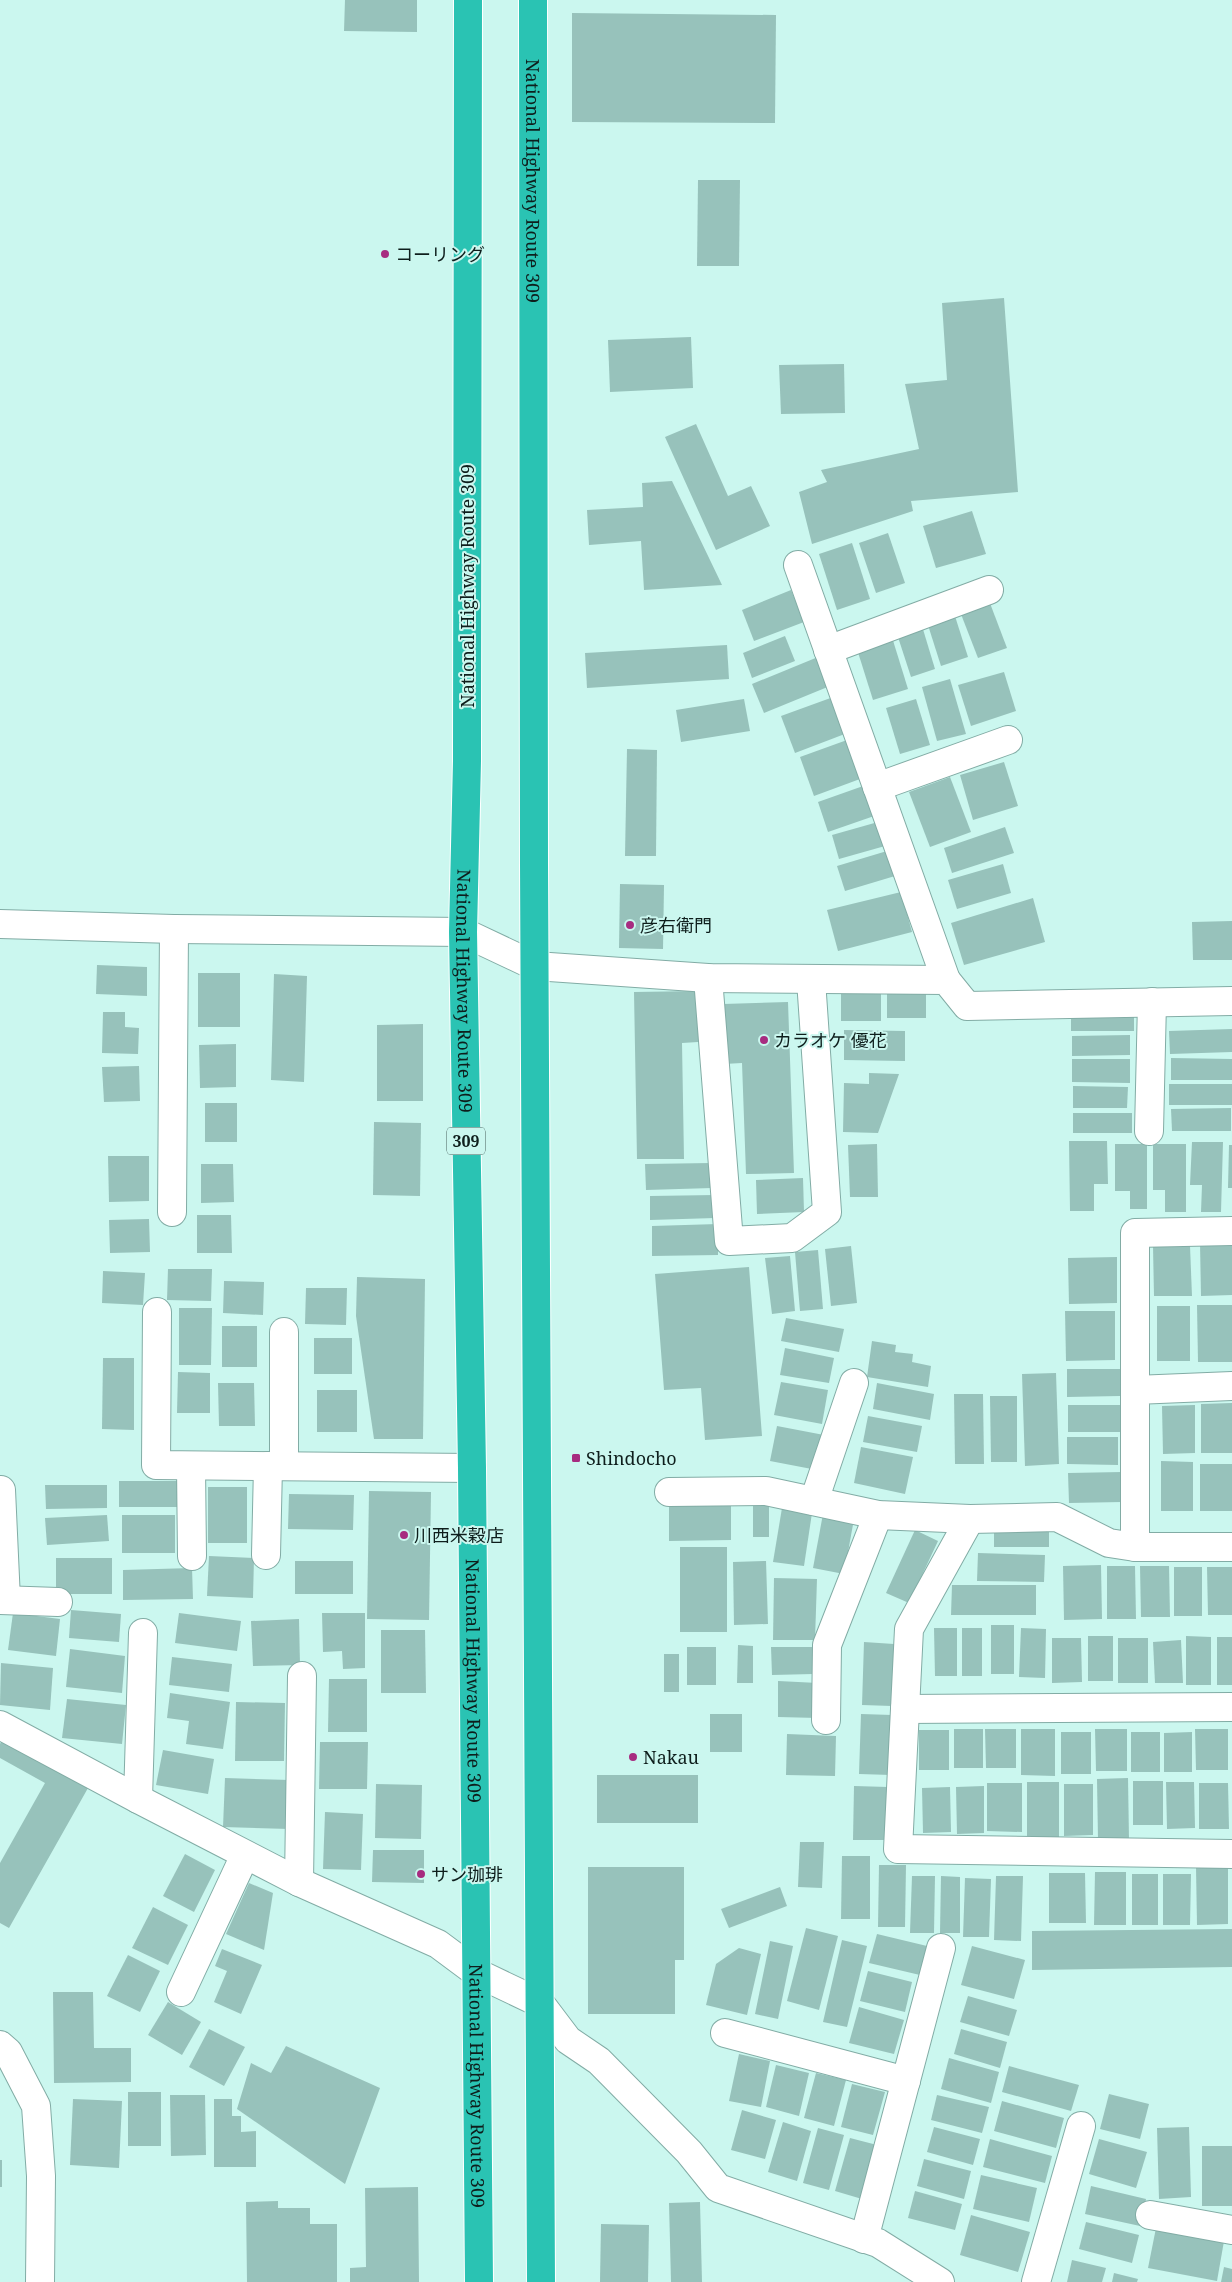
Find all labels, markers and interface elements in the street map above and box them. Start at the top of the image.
street label: National Highway Route 309 [521,59,545,303]
place label: コーリング [395,242,485,266]
marker: コーリング [379,248,391,260]
street label: National Highway Route 309 [455,464,479,708]
street label: National Highway Route 309 [451,869,478,1113]
place label: 彦右衛門 [640,913,712,937]
marker: 彦右衛門 [624,919,636,931]
place label: カラオケ 優花 [774,1028,887,1052]
marker: カラオケ 優花 [758,1034,770,1046]
road number: 309 [447,1128,485,1154]
place label: Shindocho [586,1446,677,1470]
marker: Shindocho [570,1452,582,1464]
place label: 川西米穀店 [414,1523,504,1547]
marker: 川西米穀店 [398,1529,410,1541]
street label: National Highway Route 309 [461,1559,487,1803]
place label: Nakau [643,1745,700,1769]
marker: Nakau [627,1751,639,1763]
place label: サン珈琲 [431,1862,503,1886]
marker: サン珈琲 [415,1868,427,1880]
street label: National Highway Route 309 [464,1964,490,2208]

